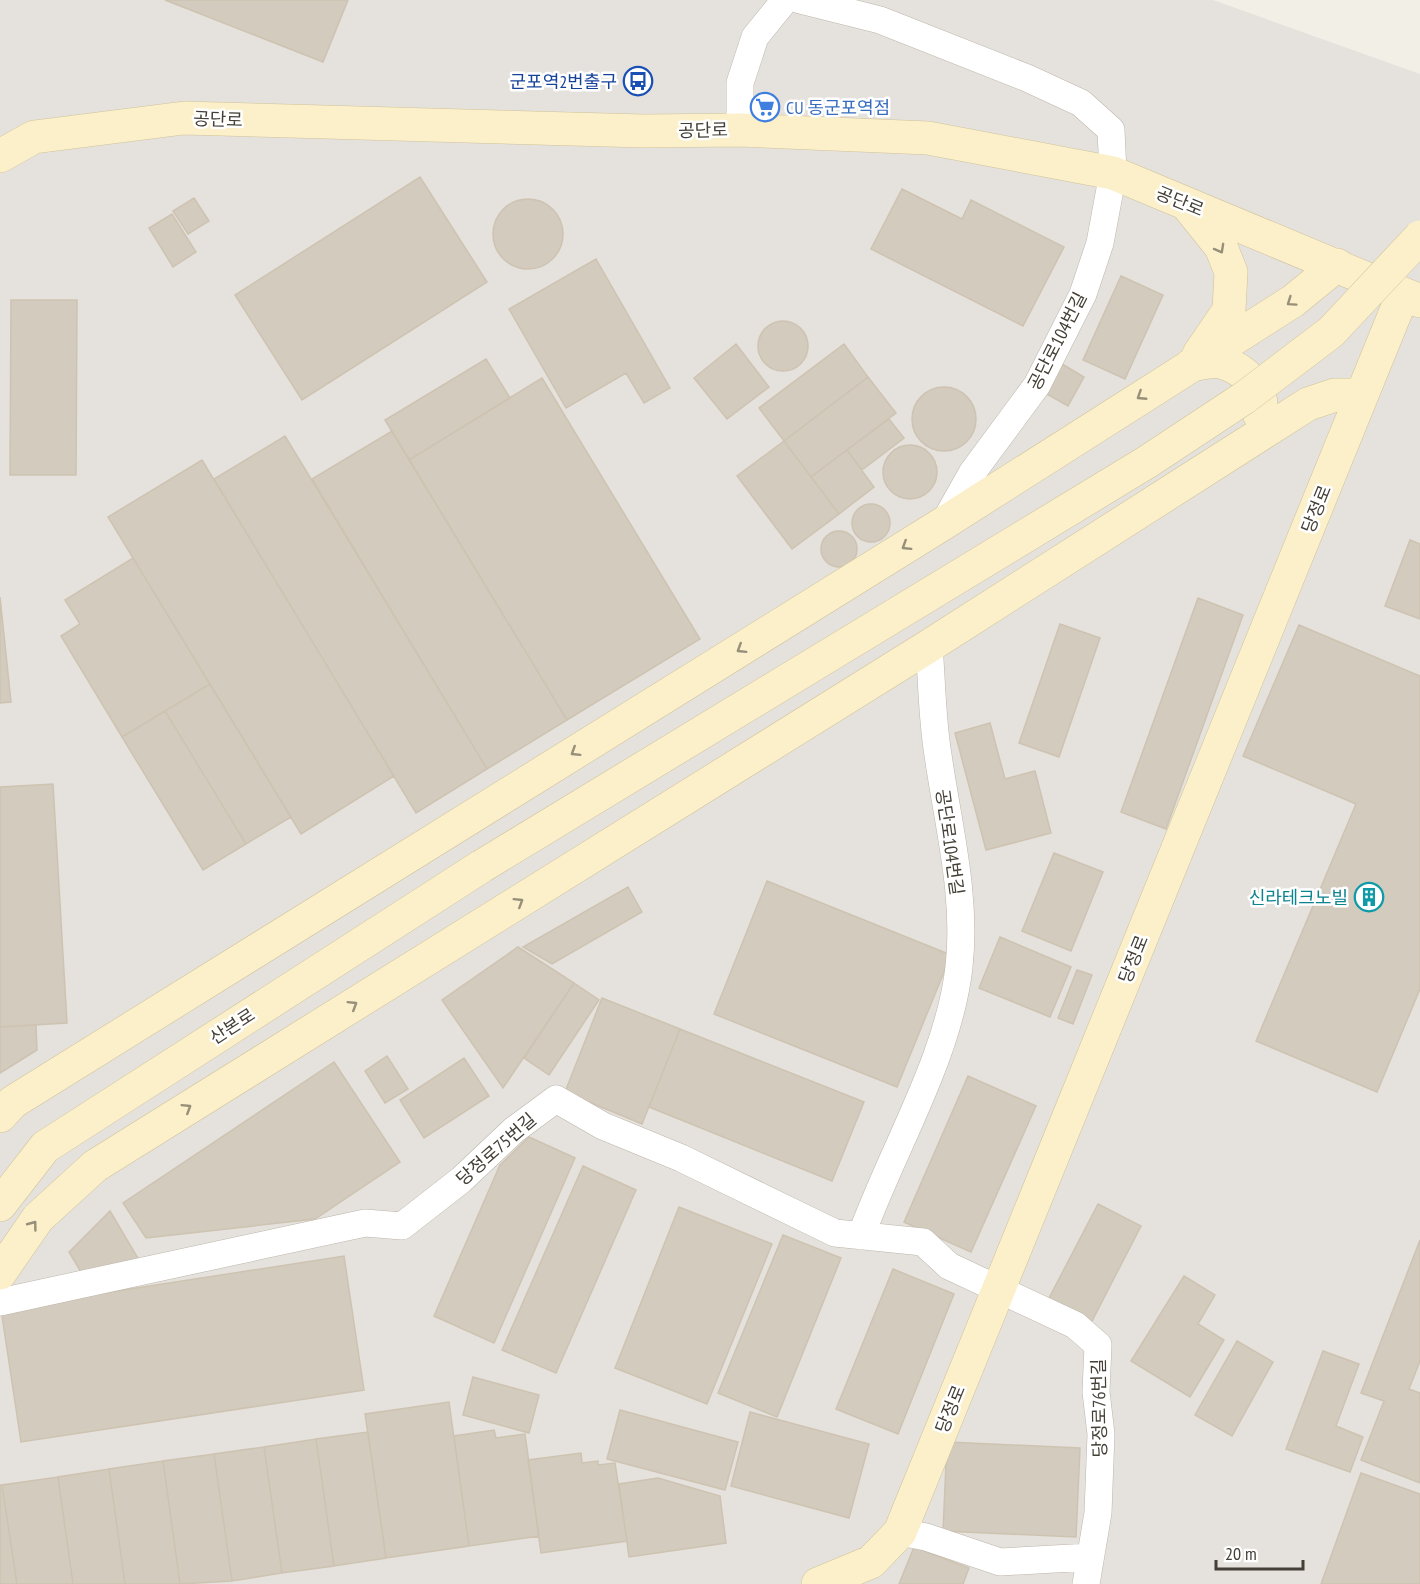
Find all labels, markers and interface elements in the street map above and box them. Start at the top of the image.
bus stop icon: 군포역2번출구 [622,65,654,97]
place label: 군포역2번출구 [510,70,617,93]
supermarket icon: CU 동군포역점 [749,91,781,123]
place label: CU 동군포역점 [786,96,890,119]
street label: 공단로 [193,107,243,131]
street label: 공단로 [678,118,728,142]
street label: 공단로 [1153,181,1207,221]
one-way arrow [1213,242,1224,253]
street label: 공단로104번길 [1022,288,1092,394]
one-way arrow [1287,295,1298,306]
one-way arrow [1137,389,1148,400]
street label: 당정로 [1296,482,1336,536]
one-way arrow [902,539,912,551]
one-way arrow [736,642,747,653]
one-way arrow [571,745,581,757]
street label: 공단로104번길 [931,787,969,897]
building icon: 신라테크노빌 [1353,881,1385,913]
place label: 신라테크노빌 [1249,886,1348,909]
one-way arrow [512,898,523,909]
street label: 당정로 [1113,932,1153,986]
one-way arrow [346,1001,357,1012]
street label: 산본로 [205,1003,259,1049]
one-way arrow [181,1105,192,1116]
street label: 당정로75번길 [451,1108,541,1190]
one-way arrow [26,1221,37,1232]
street label: 당정로76번길 [1087,1358,1111,1458]
street label: 당정로 [930,1382,970,1436]
scale bar [1216,1533,1303,1571]
text: 20 m [1225,1542,1257,1565]

